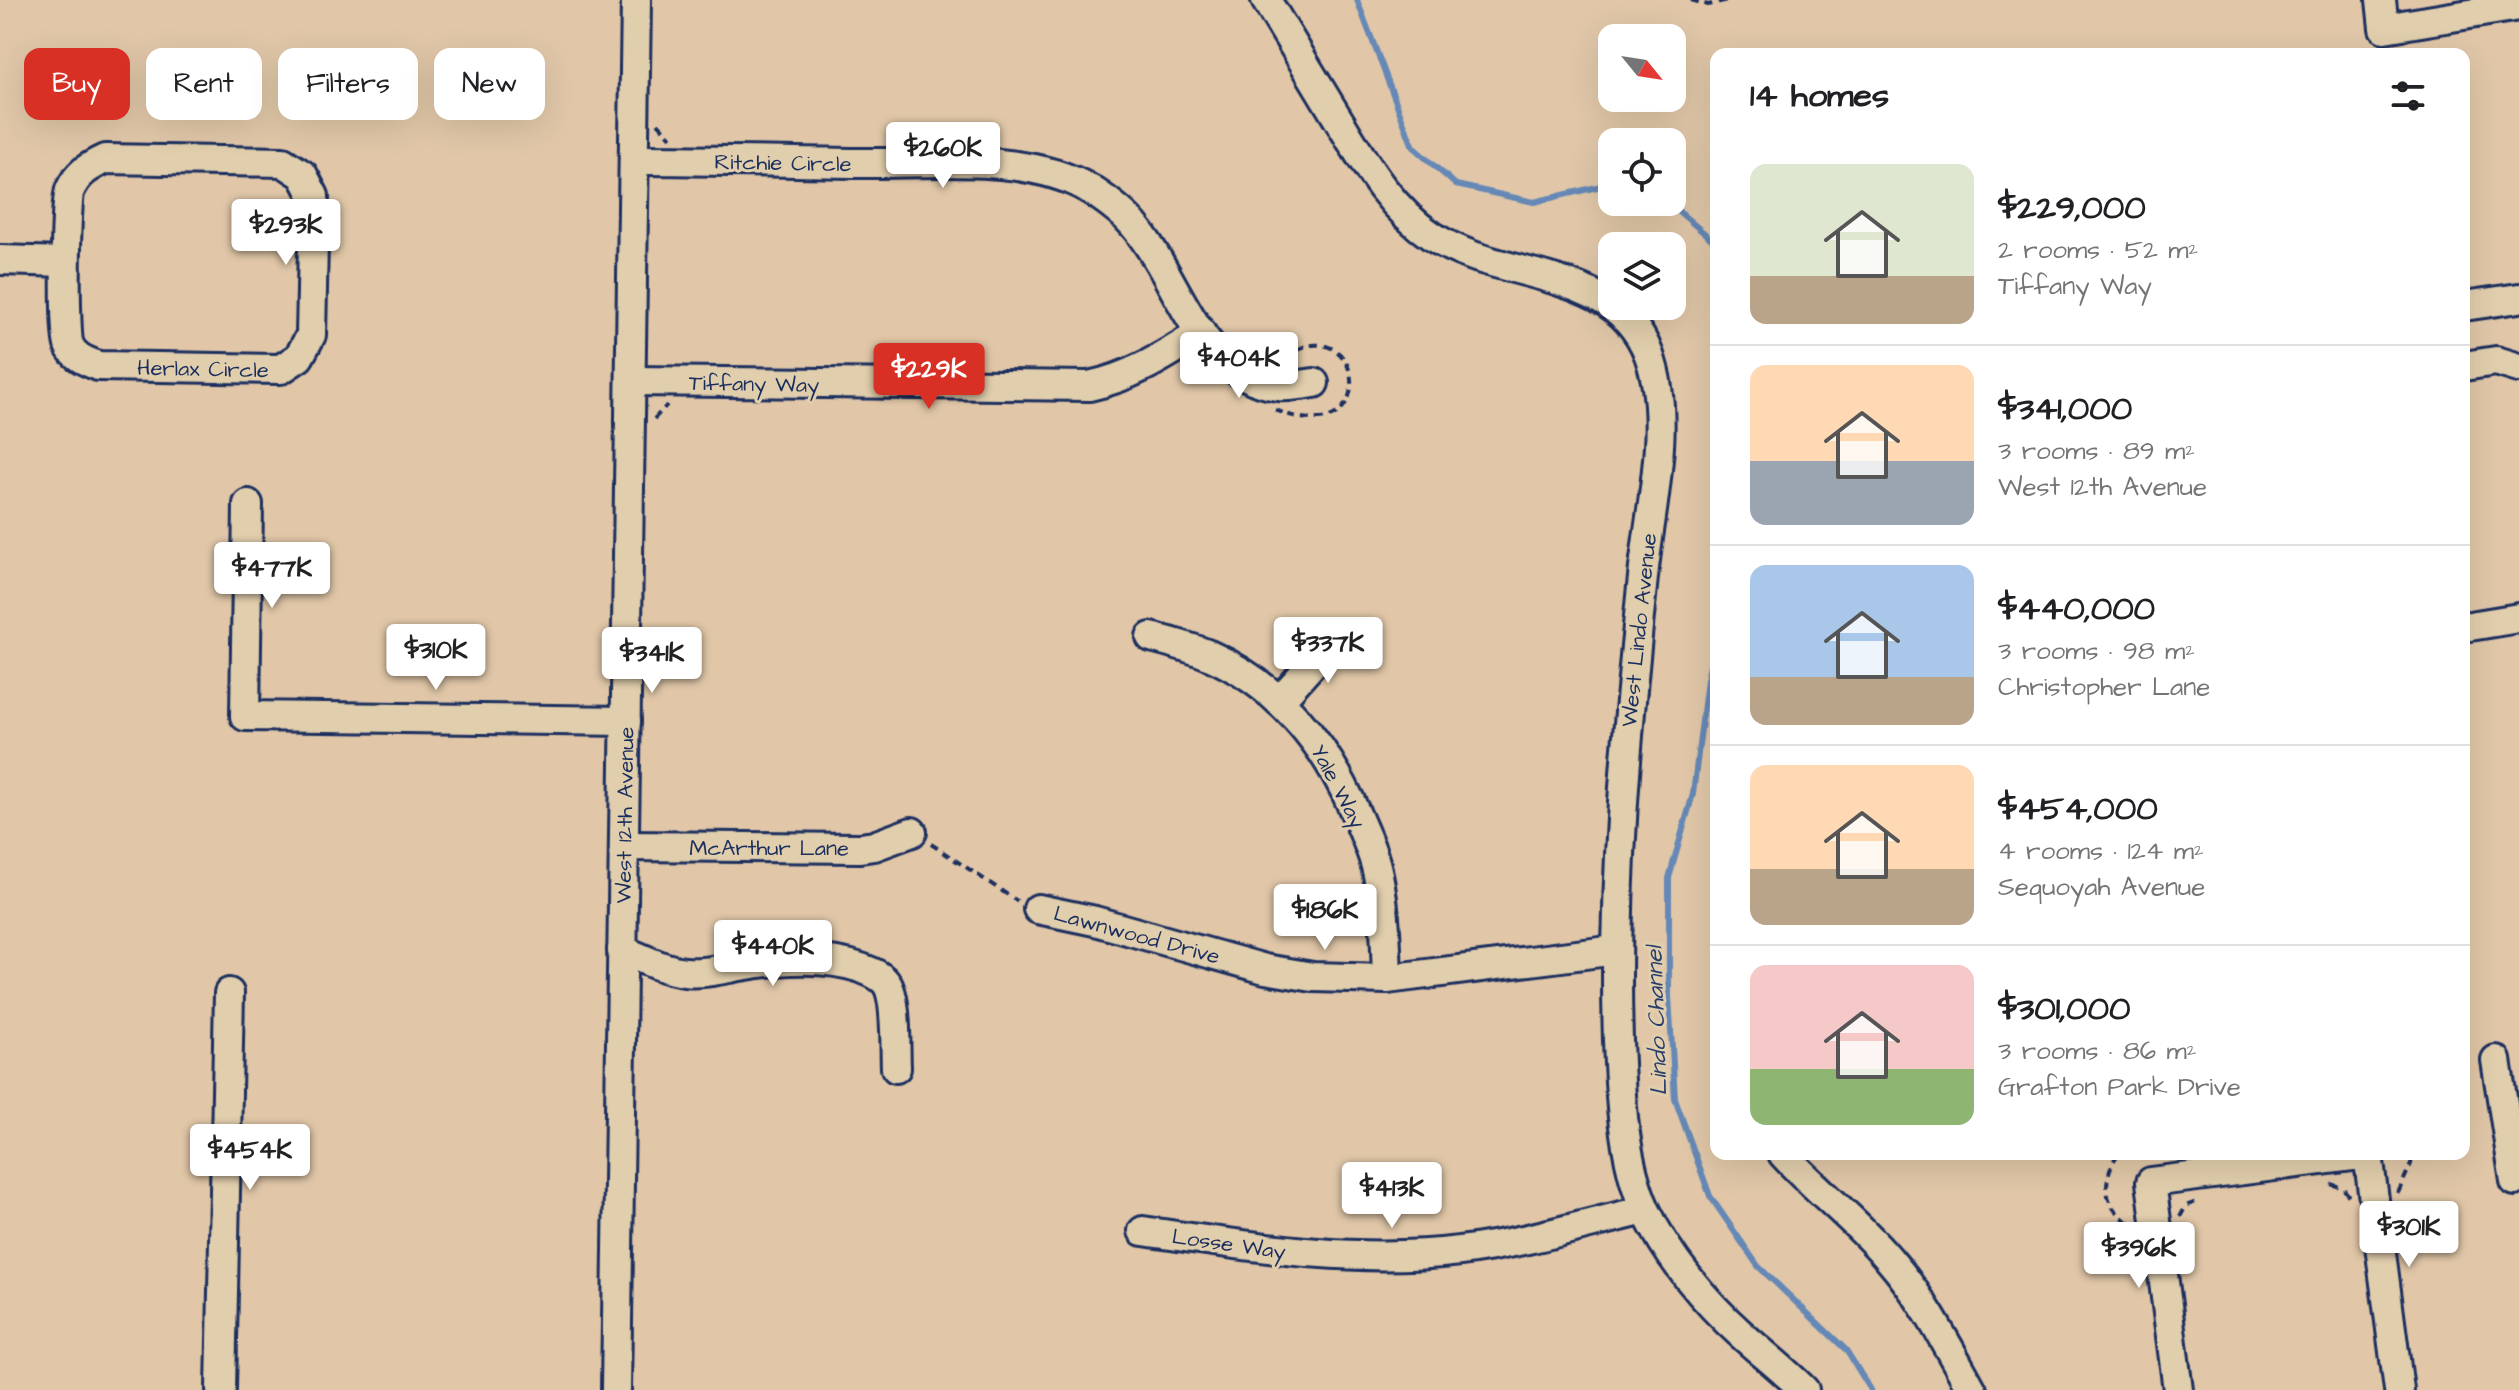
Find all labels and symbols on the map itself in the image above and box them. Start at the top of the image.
north arrow [1598,24,1686,112]
pin: $260K [887,122,999,190]
street label: Ritchie Circle [714,147,852,180]
pin: $293K [230,199,342,267]
pin: $404K [1183,332,1295,400]
pin: $229K [873,343,985,411]
street label: Herlax Circle [137,353,269,386]
street label: Tiffany Way [689,368,819,402]
street label: West Lindo Avenue [1614,532,1665,729]
pin: $477K [216,542,328,610]
pin: $337K [1272,617,1384,685]
pin: $310K [380,624,492,692]
pin: $341K [596,627,708,695]
street label: West 12th Avenue [608,726,643,904]
street label: Yale Way [1302,739,1373,835]
street label: McArthur Lane [689,833,849,864]
pin: $186K [1269,884,1381,952]
street label: Lawnwood Drive [1050,898,1223,973]
pin: $440K [717,920,829,988]
water label: Lindo Channel [1637,942,1677,1096]
pin: $454K [194,1124,306,1192]
pin: $413K [1336,1162,1448,1230]
pin: $301K [2353,1201,2465,1269]
street label: Losse Way [1170,1221,1288,1269]
pin: $396K [2083,1222,2195,1290]

